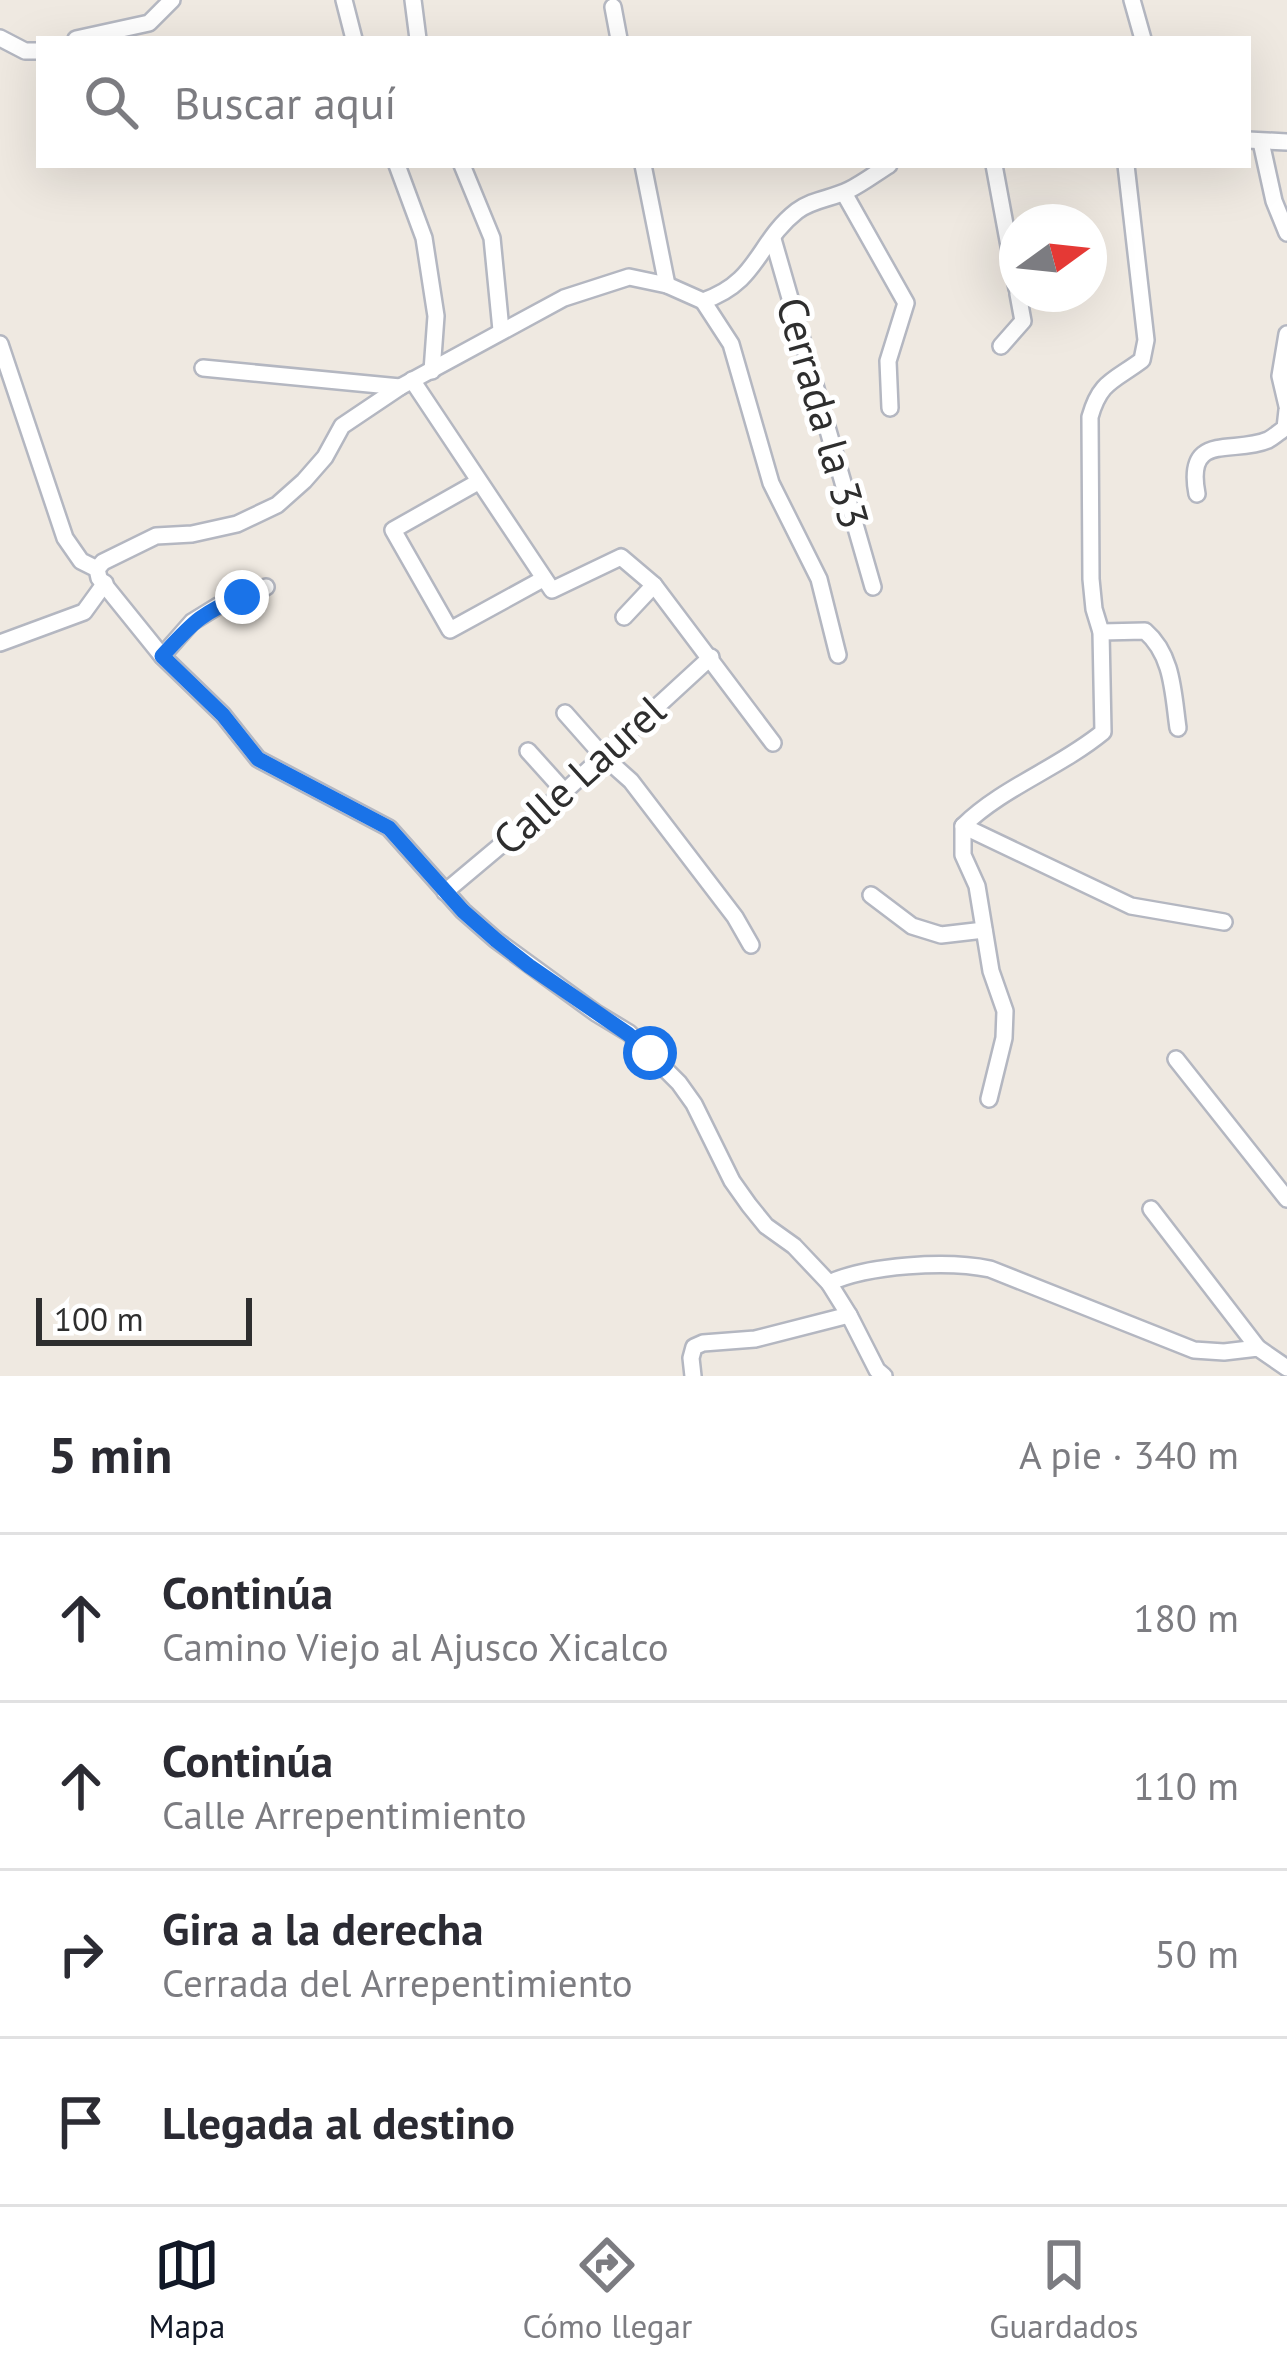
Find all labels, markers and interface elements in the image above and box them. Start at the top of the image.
search box [36,36,1251,168]
icon: search [78,69,144,135]
text: Buscar aquí [174,73,396,131]
north arrow [999,204,1107,312]
street label: Cerrada la 33 [764,291,883,535]
route end [215,570,269,624]
street label: Calle Laurel [481,683,676,866]
route start [623,1026,677,1080]
scale bar [36,1292,252,1345]
text: 100 m [54,1297,144,1340]
text: 5 min [48,1421,172,1487]
text: A pie · 340 m [1019,1429,1239,1480]
text: Continúa [162,1563,333,1621]
icon: ahead [48,1585,114,1651]
text: 180 m [1133,1592,1239,1643]
text: Camino Viejo al Ajusco Xicalco [162,1621,669,1672]
text: Continúa [162,1731,333,1789]
icon: ahead [48,1753,114,1819]
text: 110 m [1133,1760,1239,1811]
text: Calle Arrepentimiento [162,1789,527,1840]
text: Gira a la derecha [162,1899,484,1957]
icon: right [48,1921,114,1987]
text: 50 m [1154,1928,1239,1979]
text: Cerrada del Arrepentimiento [162,1957,633,2008]
icon: arrive [48,2089,114,2155]
text: Llegada al destino [162,2093,515,2151]
tab: Mapa [149,2232,225,2347]
tab: Cómo llegar [523,2232,692,2347]
tab: Guardados [989,2232,1138,2347]

